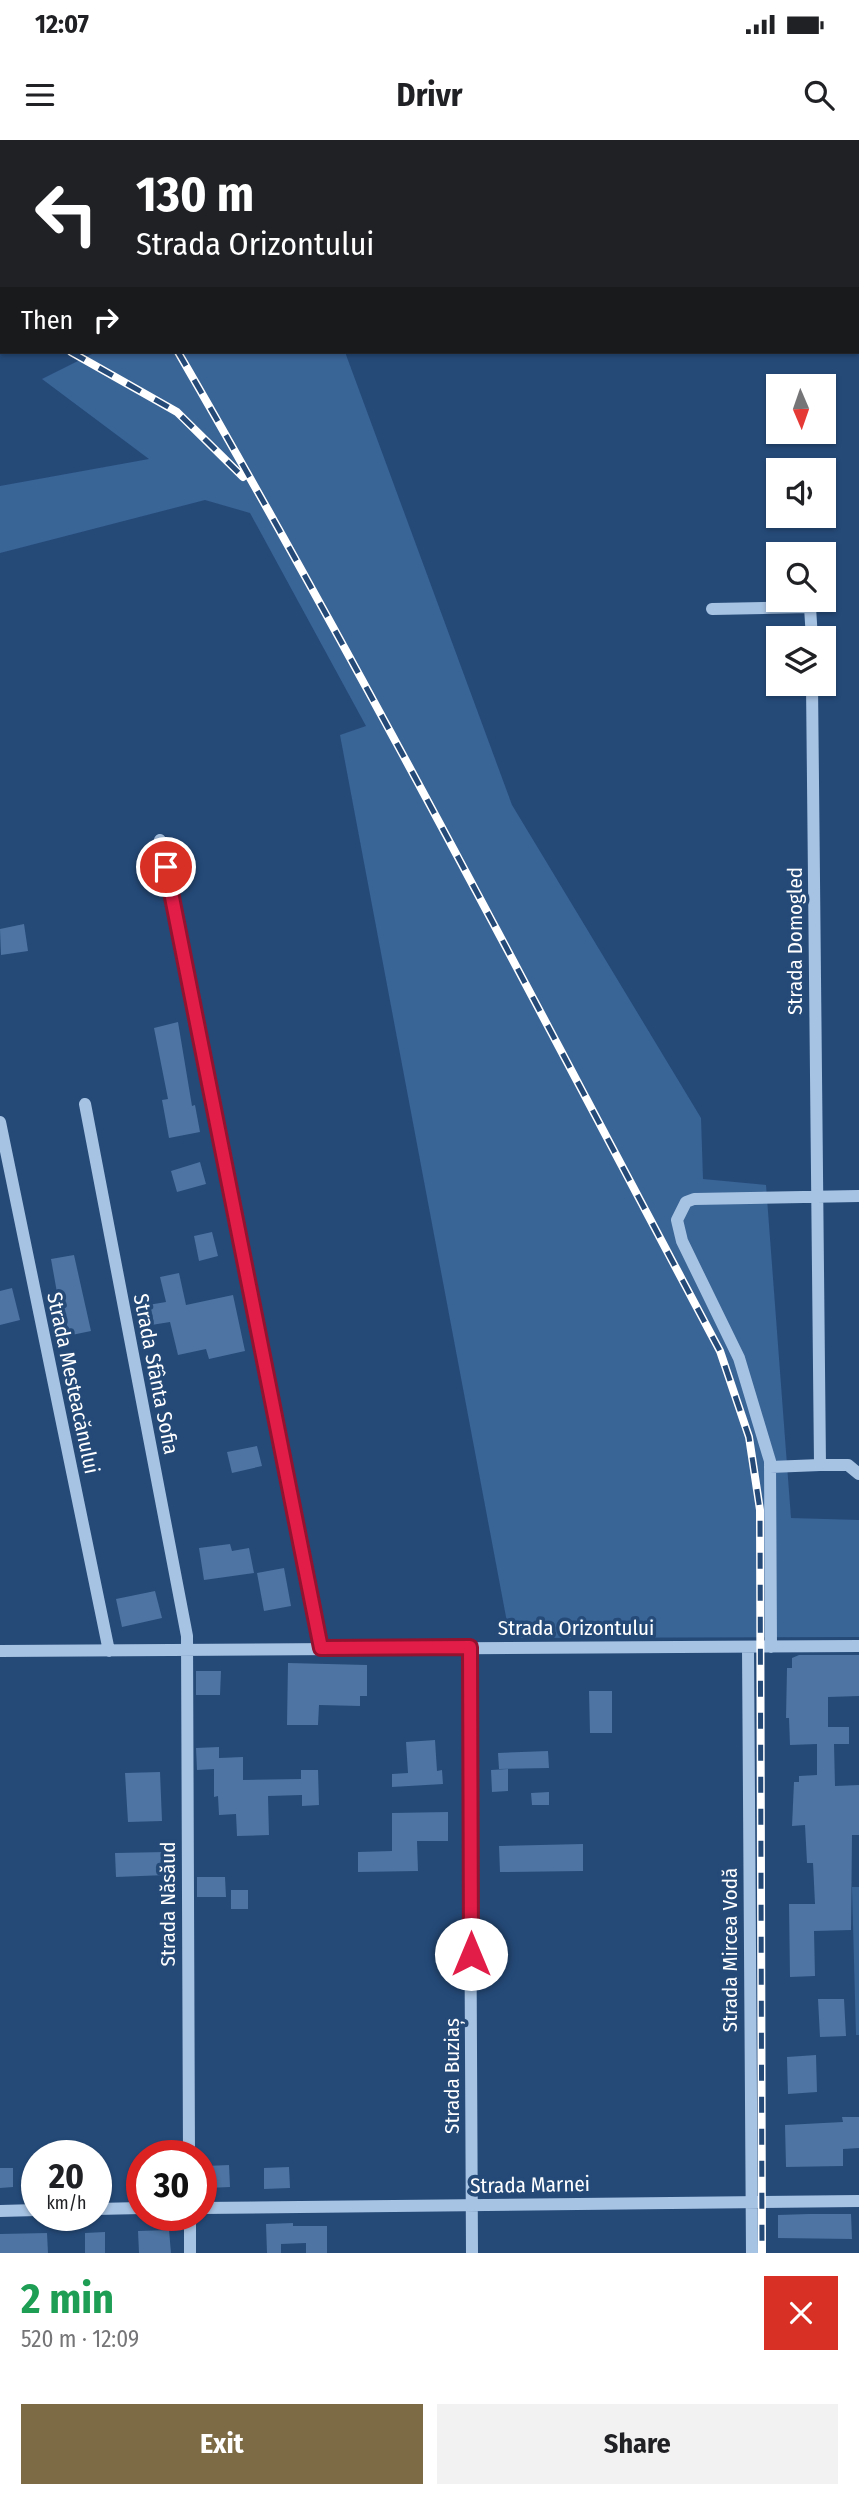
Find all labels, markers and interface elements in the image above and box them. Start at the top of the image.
text: 12:07 [35,9,89,40]
icon: menu [21,76,59,114]
text: Drivr [397,76,462,114]
icon: search [800,76,838,114]
text: 130 m [136,165,254,224]
icon: left [21,168,112,259]
text: Strada Orizontului [136,225,374,263]
icon: right [87,301,125,339]
text: Then [21,305,73,336]
north arrow [766,374,836,444]
map controls [766,374,836,696]
button: sound [766,458,836,528]
button: search [766,542,836,612]
button: layers [766,626,836,696]
pin [136,837,196,897]
icon: arrive [147,848,185,886]
street label: Strada Domogled [782,867,808,1015]
street label: Strada Mesteacănului [41,1290,105,1476]
street label: Strada Sfânta Sofia [128,1292,184,1456]
street label: Strada Orizontului [498,1615,654,1641]
street label: Strada Năsăud [155,1842,181,1966]
street label: Strada Mircea Vodă [717,1868,743,2032]
position arrow [434,1917,508,1991]
street label: Strada Buziaș [439,2018,465,2134]
speed limit sign: 30 [126,2140,217,2231]
text: 20 [49,2155,84,2197]
street label: Strada Marnei [470,2171,590,2199]
text: km/h [46,2192,87,2214]
text: 2 min [21,2274,114,2324]
button: close [764,2276,838,2350]
text: 520 m · 12:09 [21,2325,139,2353]
button: Exit [21,2404,423,2484]
button: Share [437,2404,838,2484]

